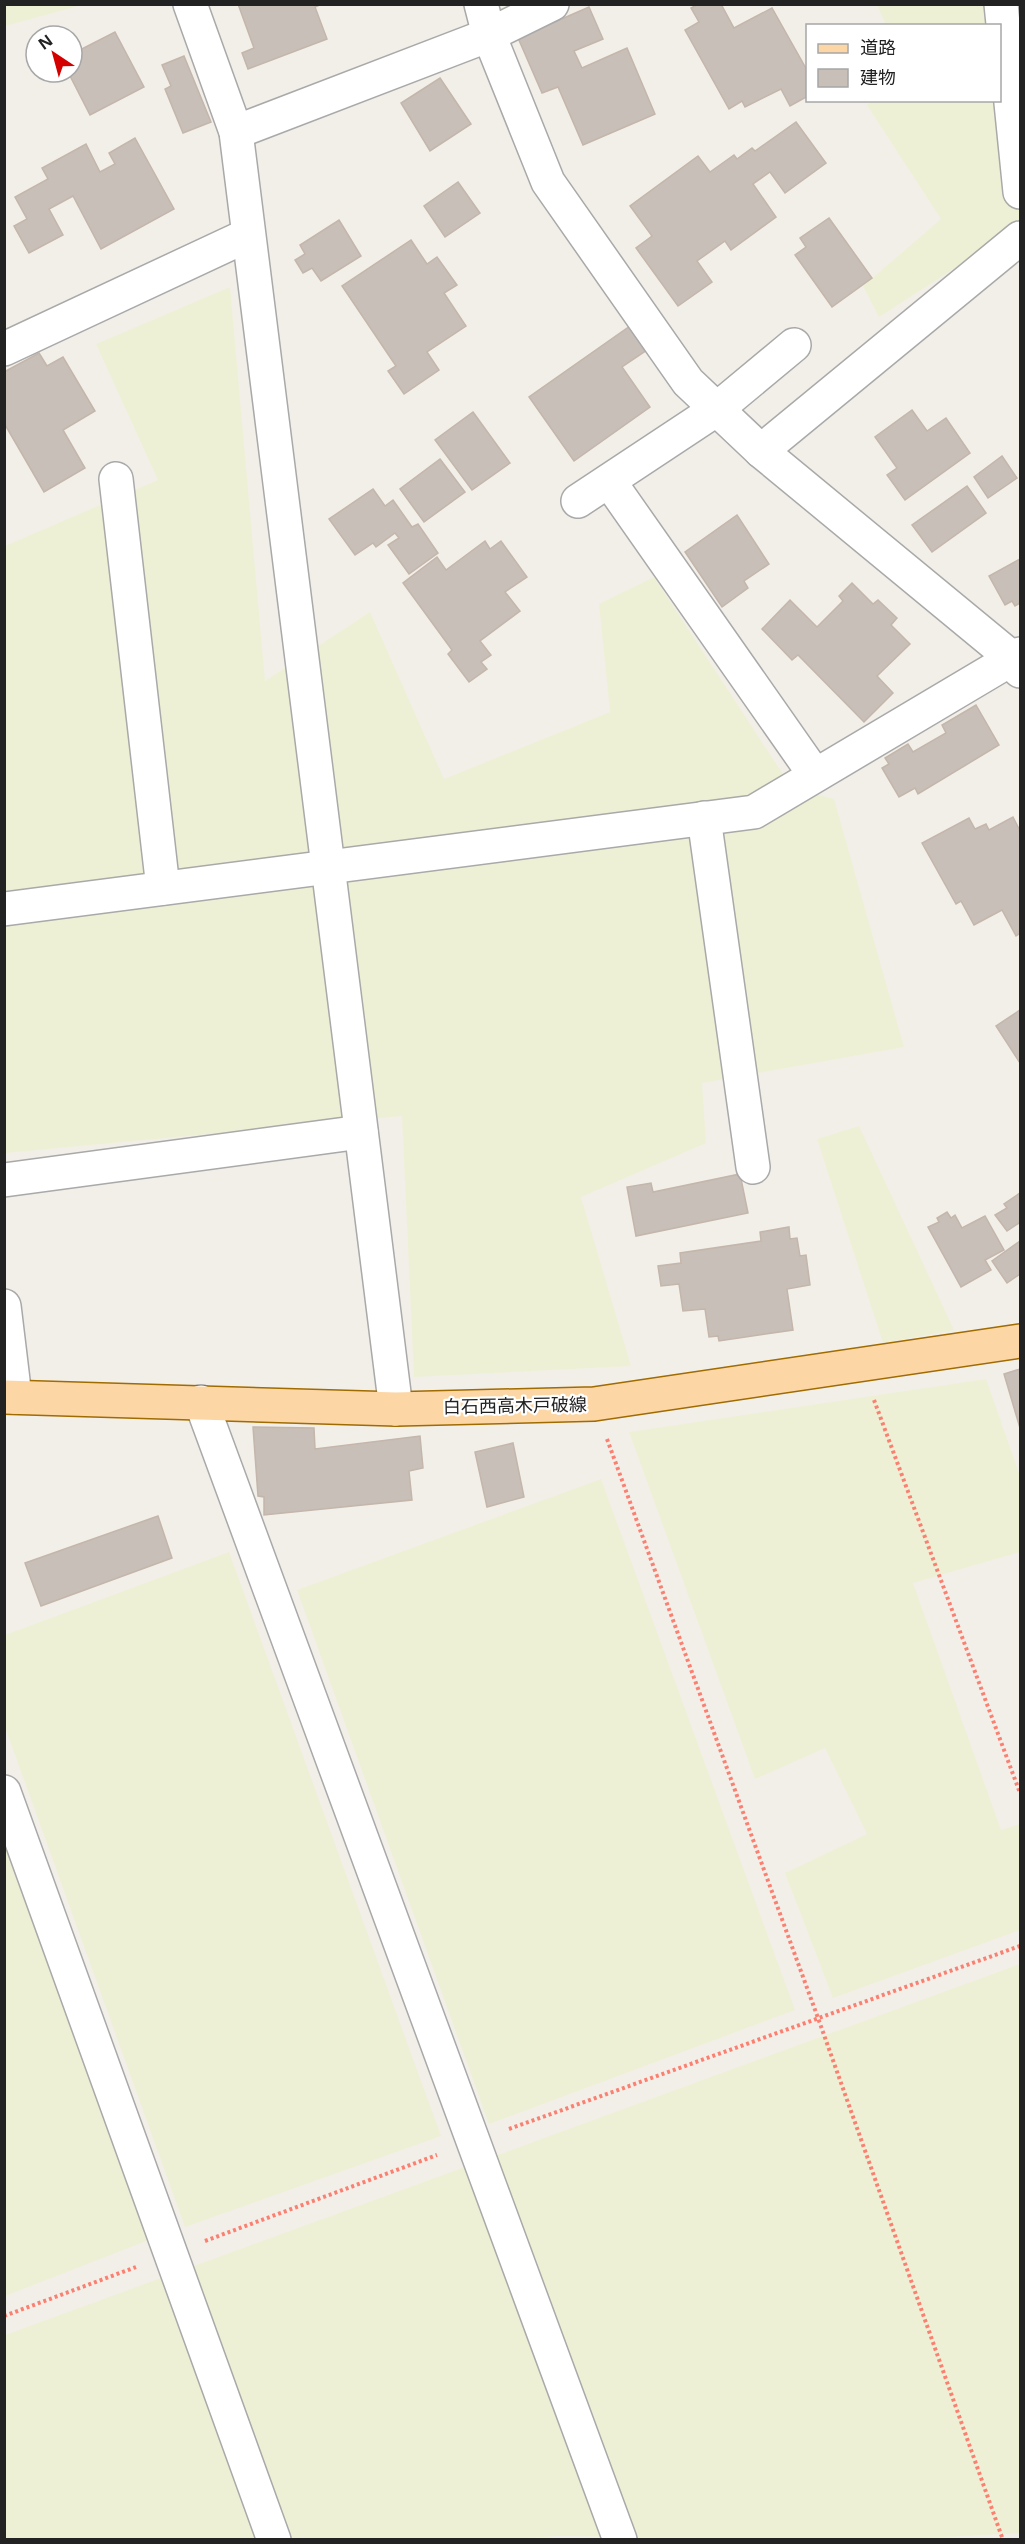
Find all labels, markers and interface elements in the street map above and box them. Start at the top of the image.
north arrow [24,24,84,84]
legend [806,24,1001,102]
text: N [33,29,57,55]
text: 道路 [860,35,896,59]
text: 建物 [860,65,896,89]
street label: 白石西高木戸破線 [443,1392,587,1418]

